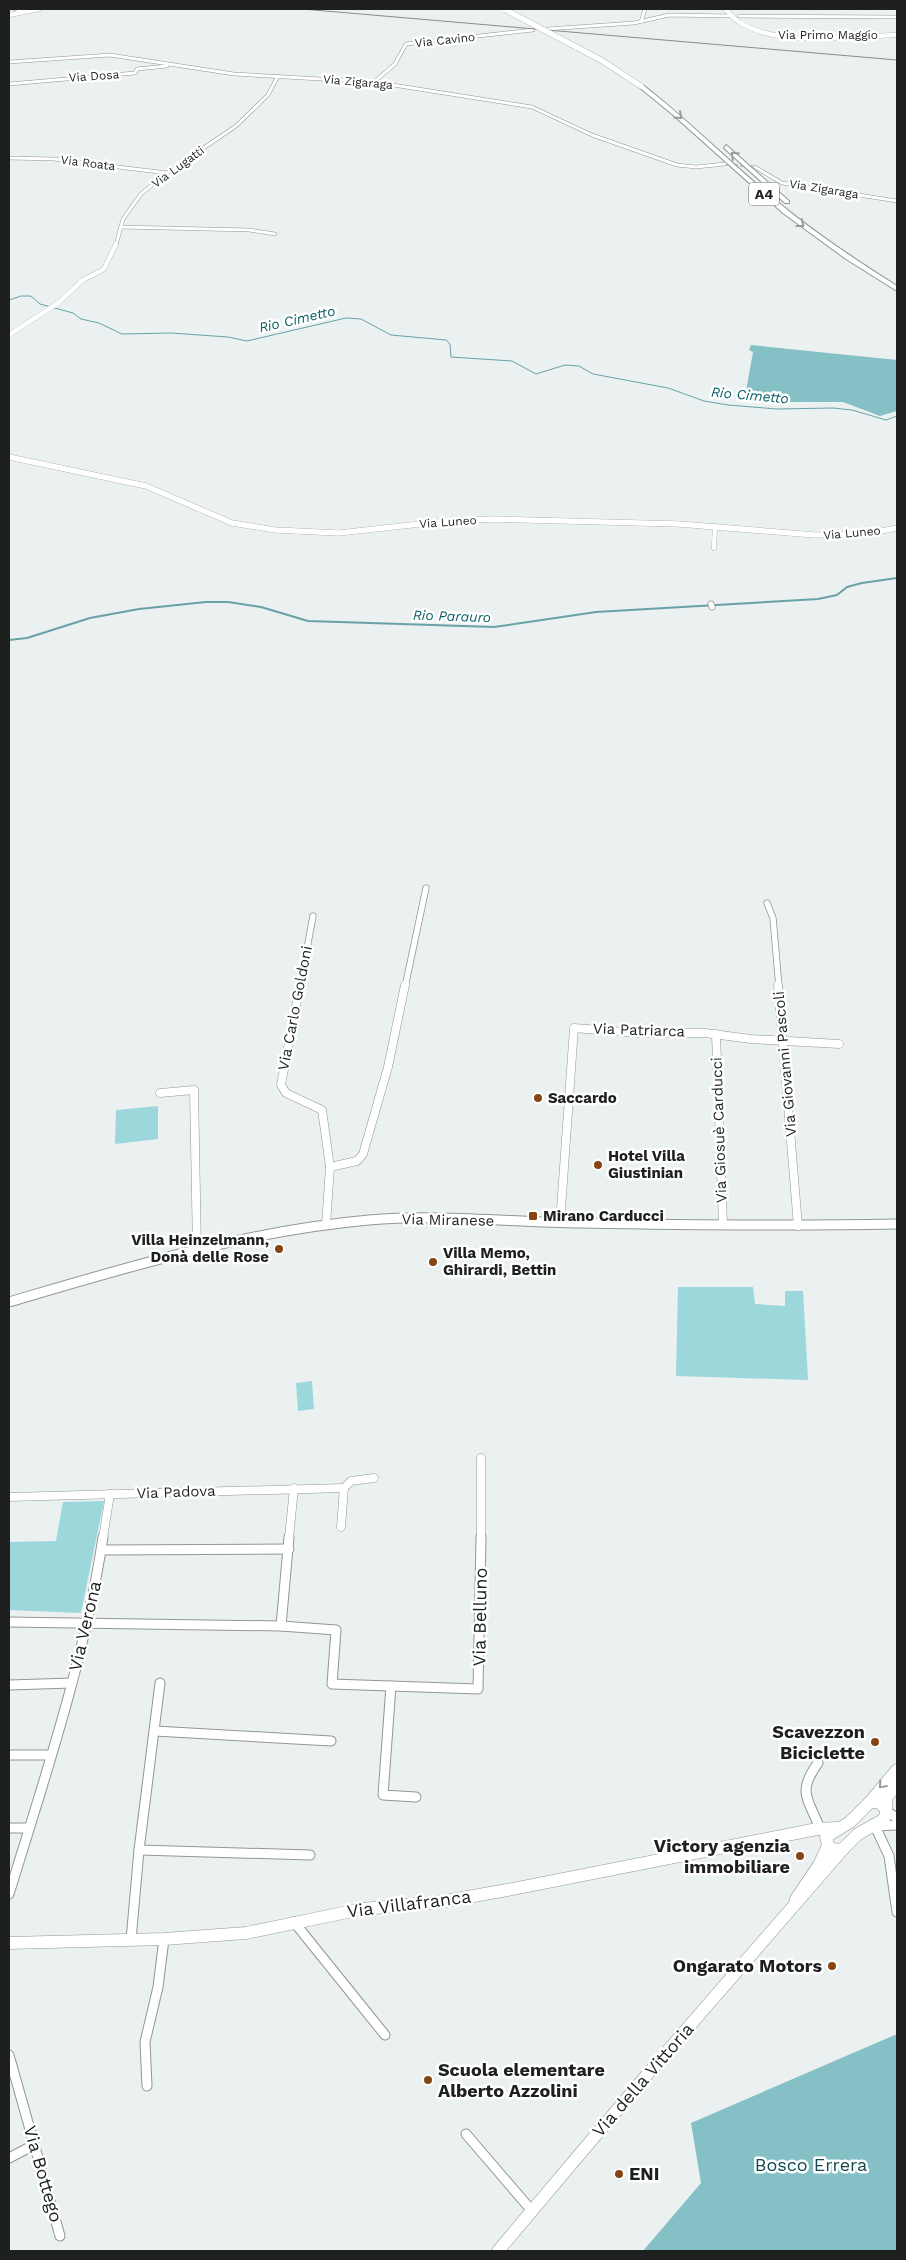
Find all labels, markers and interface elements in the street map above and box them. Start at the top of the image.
street label: Via Primo Maggio [778,28,878,42]
street label: Via Cavino [414,30,476,50]
street label: Via Dosa [68,67,120,85]
street label: Via Zigaraga [322,72,394,92]
one-way arrow [674,110,683,119]
street label: Via Lugatti [149,143,207,191]
one-way arrow [730,152,739,161]
street label: Via Roata [60,153,116,173]
street label: Via Zigaraga [788,177,860,201]
road number: A4 [749,182,779,205]
one-way arrow [795,218,805,227]
water label: Rio Cimetto [257,302,337,336]
water label: Rio Cimetto [711,384,789,406]
street label: Via Luneo [419,513,477,531]
street label: Via Luneo [823,524,881,542]
water label: Rio Parauro [413,607,491,625]
street label: Via Carlo Goldoni [274,944,316,1072]
street label: Via Giovanni Pascoli [770,990,800,1138]
street label: Via Patriarca [593,1019,686,1041]
street label: Via Giosuè Carducci [707,1057,731,1203]
place label: Saccardo [548,1089,617,1107]
marker: Saccardo [532,1092,544,1104]
place label: Hotel Villa Giustinian [608,1147,685,1182]
marker: Hotel Villa Giustinian [592,1159,604,1171]
place label: Mirano Carducci [543,1207,664,1225]
street label: Via Miranese [402,1210,494,1230]
marker: Mirano Carducci [527,1210,539,1222]
place label: Villa Heinzelmann, Donà delle Rose [131,1231,269,1266]
marker: Villa Heinzelmann, Donà delle Rose [273,1243,285,1255]
place label: Villa Memo, Ghirardi, Bettin [443,1244,556,1279]
marker: Villa Memo, Ghirardi, Bettin [427,1256,439,1268]
street label: Via Padova [136,1482,216,1502]
street label: Via Belluno [468,1568,491,1666]
street label: Via Verona [64,1579,105,1673]
place label: Scavezzon Biciclette [772,1721,865,1763]
marker: Scavezzon Biciclette [869,1736,881,1748]
one-way arrow [879,1780,888,1789]
place label: Victory agenzia immobiliare [654,1835,791,1877]
marker: Victory agenzia immobiliare [794,1850,806,1862]
street label: Via Villafranca [346,1885,472,1922]
place label: Ongarato Motors [673,1955,822,1976]
marker: Ongarato Motors [826,1960,838,1972]
street label: Via della Vittoria [588,2018,698,2141]
place label: Scuola elementare Alberto Azzolini [438,2059,605,2101]
marker: Scuola elementare Alberto Azzolini [422,2074,434,2086]
street label: Via Bottego [20,2123,67,2225]
park label: Bosco Errera [755,2154,867,2175]
place label: ENI [629,2163,659,2184]
marker: ENI [613,2168,625,2180]

